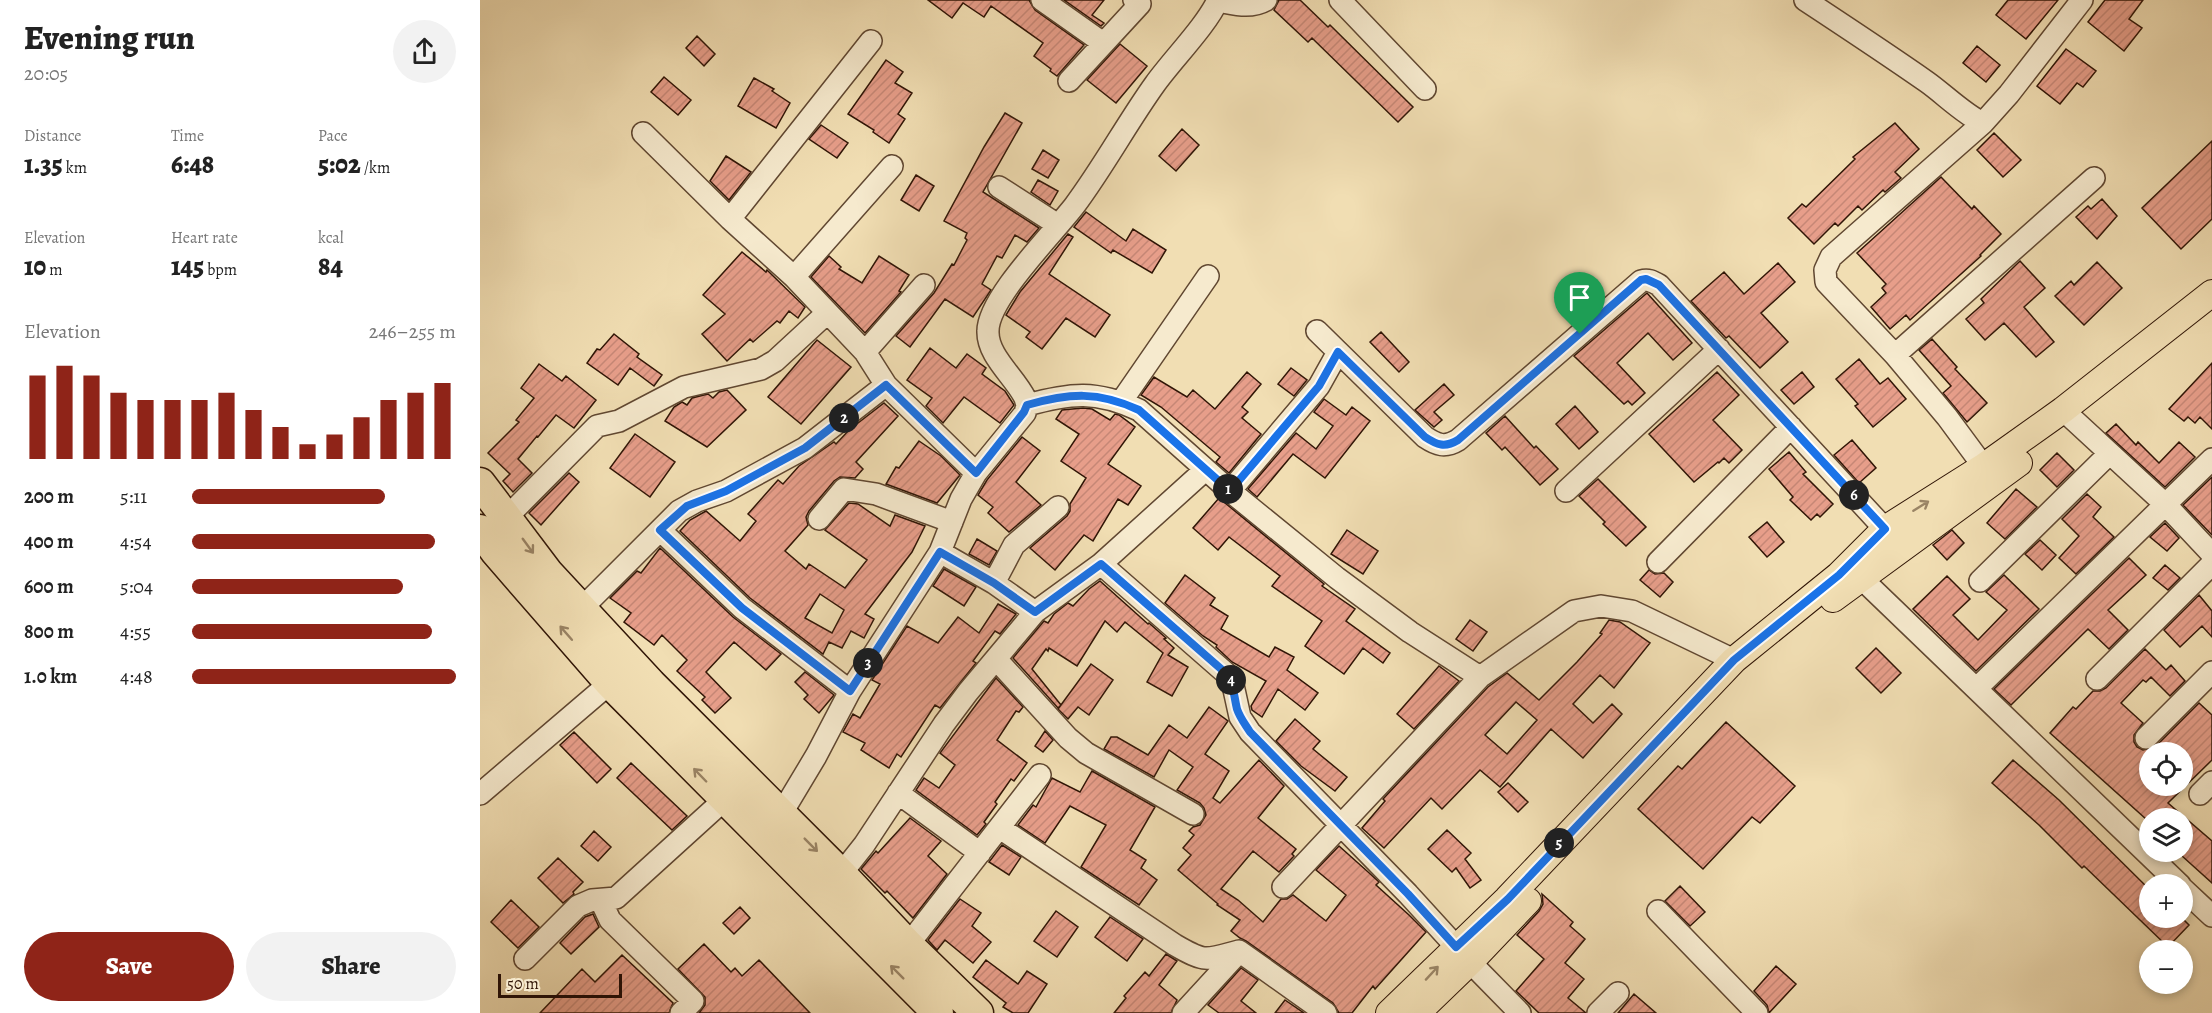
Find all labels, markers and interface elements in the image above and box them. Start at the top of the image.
text: Evening run [24,15,195,60]
button: share [393,20,456,83]
text: 20:05 [24,60,68,87]
text: Distance [24,125,81,147]
text: Time [171,125,204,147]
text: Pace [318,125,348,147]
text: 1.35 [24,147,63,182]
text: 6:48 [171,147,214,182]
text: 5:02 [318,147,361,182]
text: km [63,157,87,179]
text: /km [361,157,390,179]
text: Elevation [24,227,85,249]
text: Heart rate [171,227,238,249]
text: kcal [318,227,344,249]
text: 10 [24,249,46,284]
text: 145 [171,249,204,284]
text: 84 [318,249,343,284]
text: m [46,259,63,281]
text: bpm [204,259,237,281]
pin [1554,272,1605,334]
icon: arrive [1563,281,1596,314]
text: Elevation [24,318,101,345]
text: 246–255 m [369,318,456,345]
pin: 2 [829,403,859,433]
text: 2 [840,407,848,429]
pin: 1 [1213,474,1243,504]
text: 1 [1225,478,1231,500]
pin: 6 [1839,480,1869,510]
text: 200 m [24,483,74,510]
text: 5:11 [120,483,147,510]
text: 6 [1850,484,1858,506]
one-way arrow [1912,500,1929,512]
text: 400 m [24,528,74,555]
text: 4:54 [120,528,151,555]
one-way arrow [522,538,534,554]
text: 600 m [24,573,74,600]
text: 5:04 [120,573,153,600]
text: 800 m [24,618,74,645]
text: 4:55 [120,618,151,645]
one-way arrow [559,625,573,640]
pin: 3 [853,648,883,678]
text: 3 [865,652,871,674]
text: 1.0 km [24,663,77,690]
text: 4:48 [120,663,153,690]
pin: 4 [1216,665,1246,695]
text: 4 [1227,669,1235,691]
map controls [2139,742,2193,994]
button: locate [2139,742,2193,796]
one-way arrow [692,767,707,782]
button: layers [2139,808,2193,862]
pin: 5 [1544,828,1574,858]
text: 5 [1556,832,1562,854]
one-way arrow [803,837,818,852]
button: + [2139,874,2193,928]
button: Save [24,932,234,1001]
button: Share [246,932,456,1001]
button: − [2139,940,2193,994]
one-way arrow [890,964,904,979]
one-way arrow [1425,966,1439,981]
scale bar [498,971,622,998]
text: 50 m [507,973,539,995]

